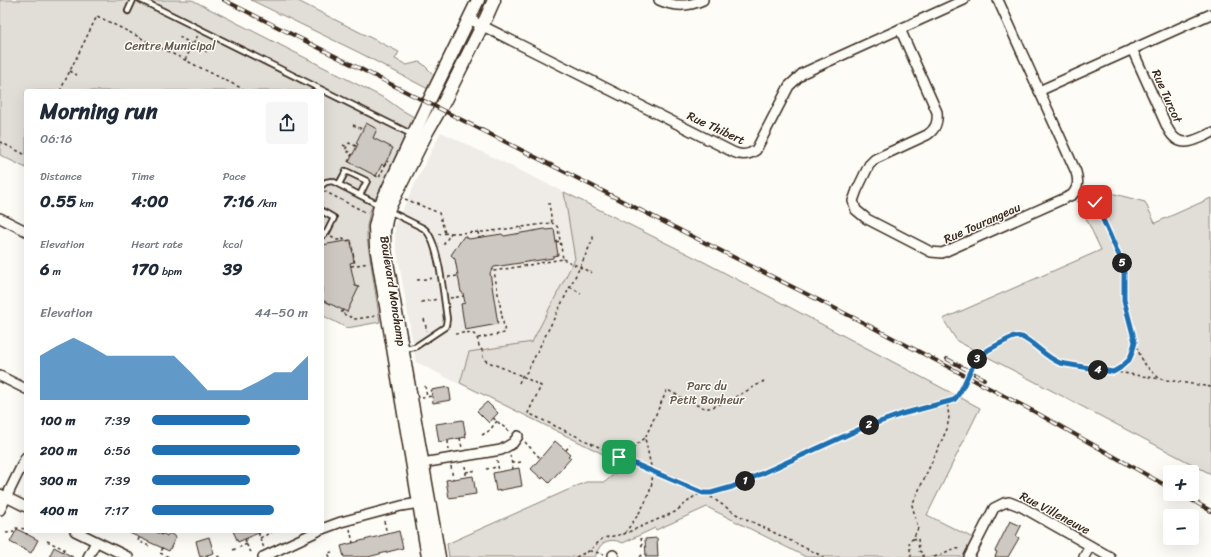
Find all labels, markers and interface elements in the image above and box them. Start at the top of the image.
park label: Centre Municipal [125,35,216,57]
street label: Rue Turcot [1145,66,1189,127]
text: Morning run [40,92,158,131]
button: share [266,102,308,144]
street label: Rue Thibert [683,105,749,151]
text: 06:16 [40,127,73,150]
text: Distance [40,167,82,186]
text: Time [131,167,155,186]
text: Pace [223,167,246,186]
pin [1078,185,1112,219]
text: 0.55 [40,186,77,216]
text: 4:00 [131,186,169,216]
text: 7:16 [223,186,254,216]
icon: check [1084,191,1106,213]
text: km [77,194,94,213]
text: /km [254,194,277,213]
street label: Rue Tourangeau [940,196,1025,250]
street label: Boulevard Monchamp [373,234,413,348]
text: Elevation [40,235,85,254]
text: Heart rate [131,235,183,254]
text: kcal [223,235,243,254]
pin: 5 [1112,253,1132,273]
text: 5 [1119,253,1125,272]
text: 6 [40,254,50,284]
text: 170 [131,254,159,284]
text: 39 [223,254,242,284]
text: m [50,262,61,281]
text: bpm [159,262,182,281]
text: Elevation [40,301,93,324]
text: 44–50 m [255,301,308,324]
pin: 3 [967,349,987,369]
text: 3 [974,349,980,368]
pin: 4 [1088,360,1108,380]
text: 4 [1095,360,1101,379]
park label: Parc du Petit Bonheur [670,375,745,411]
text: 100 m [40,409,75,432]
text: 7:39 [104,409,130,432]
pin: 2 [859,415,879,435]
text: 2 [866,415,872,434]
text: 200 m [40,439,77,462]
text: 6:56 [104,439,131,462]
pin [602,440,636,474]
icon: arrive [608,446,630,468]
map controls [1163,465,1199,545]
button: + [1163,465,1199,501]
text: 300 m [40,469,77,492]
text: 7:39 [104,469,130,492]
pin: 1 [735,471,755,491]
text: 1 [743,471,747,490]
street label: Rue Villeneuve [1016,485,1094,541]
text: 400 m [40,499,78,522]
text: 7:17 [104,499,128,522]
button: − [1163,509,1199,545]

